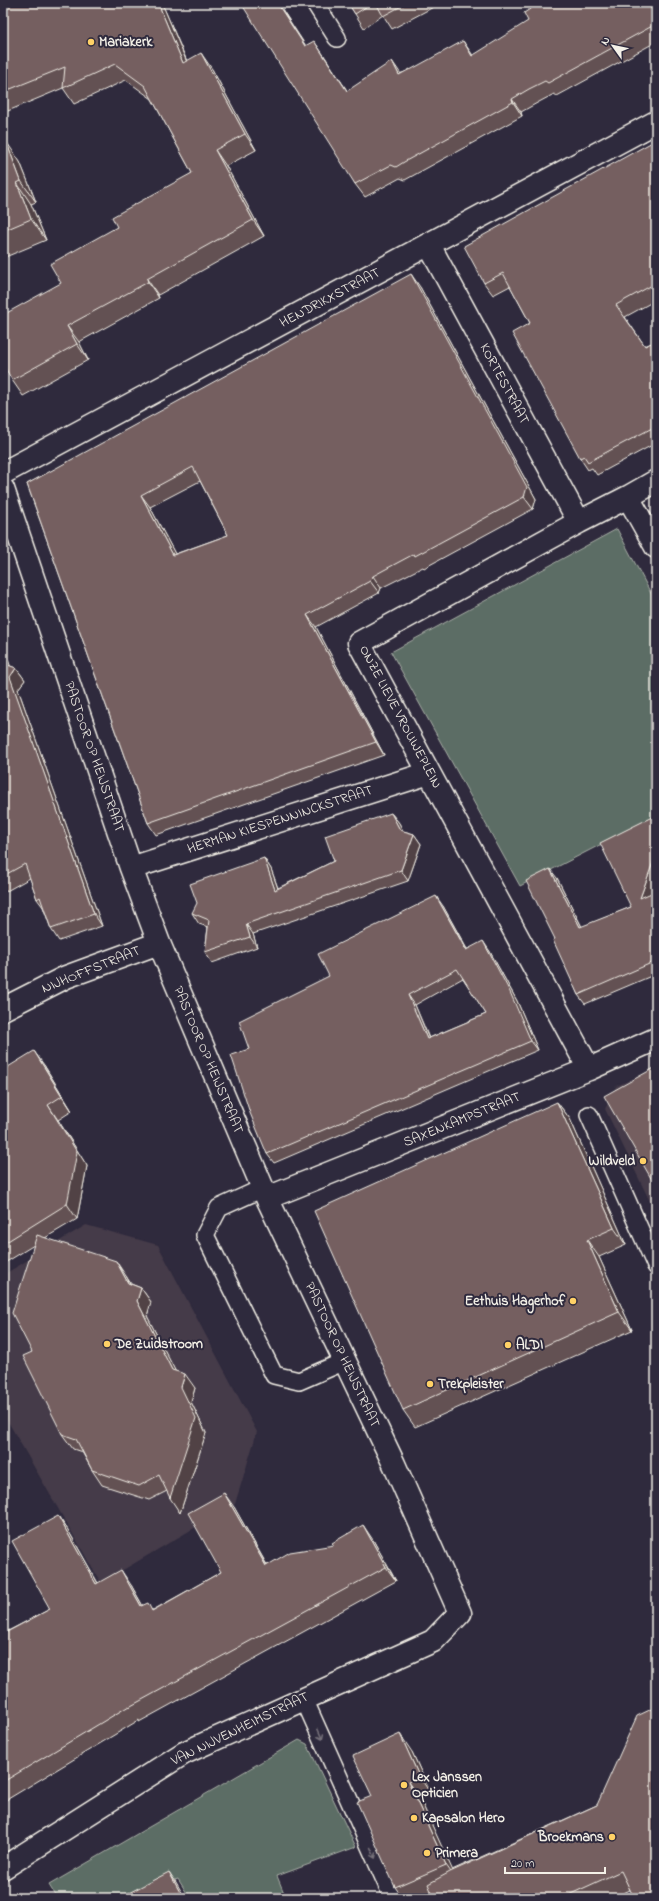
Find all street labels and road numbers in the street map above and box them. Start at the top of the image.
street label: HENDRIKXSTRAAT [276,263,384,333]
street label: KORTESTRAAT [474,340,534,428]
street label: ONZE LIEVE VROUWEPLEIN [353,642,447,792]
street label: PASTOOR OP HEIJSTRAAT [58,679,130,835]
street label: HERMAN KIESPENNINCKSTRAAT [185,780,375,860]
street label: NIJHOFFSTRAAT [38,941,144,999]
street label: PASTOOR OP HEIJSTRAAT [167,983,249,1137]
street label: SAXENKAMPSTRAAT [400,1087,524,1153]
street label: PASTOOR OP HEIJSTRAAT [299,1279,385,1431]
street label: VAN NIJVENHEIMSTRAAT [167,1687,312,1772]

